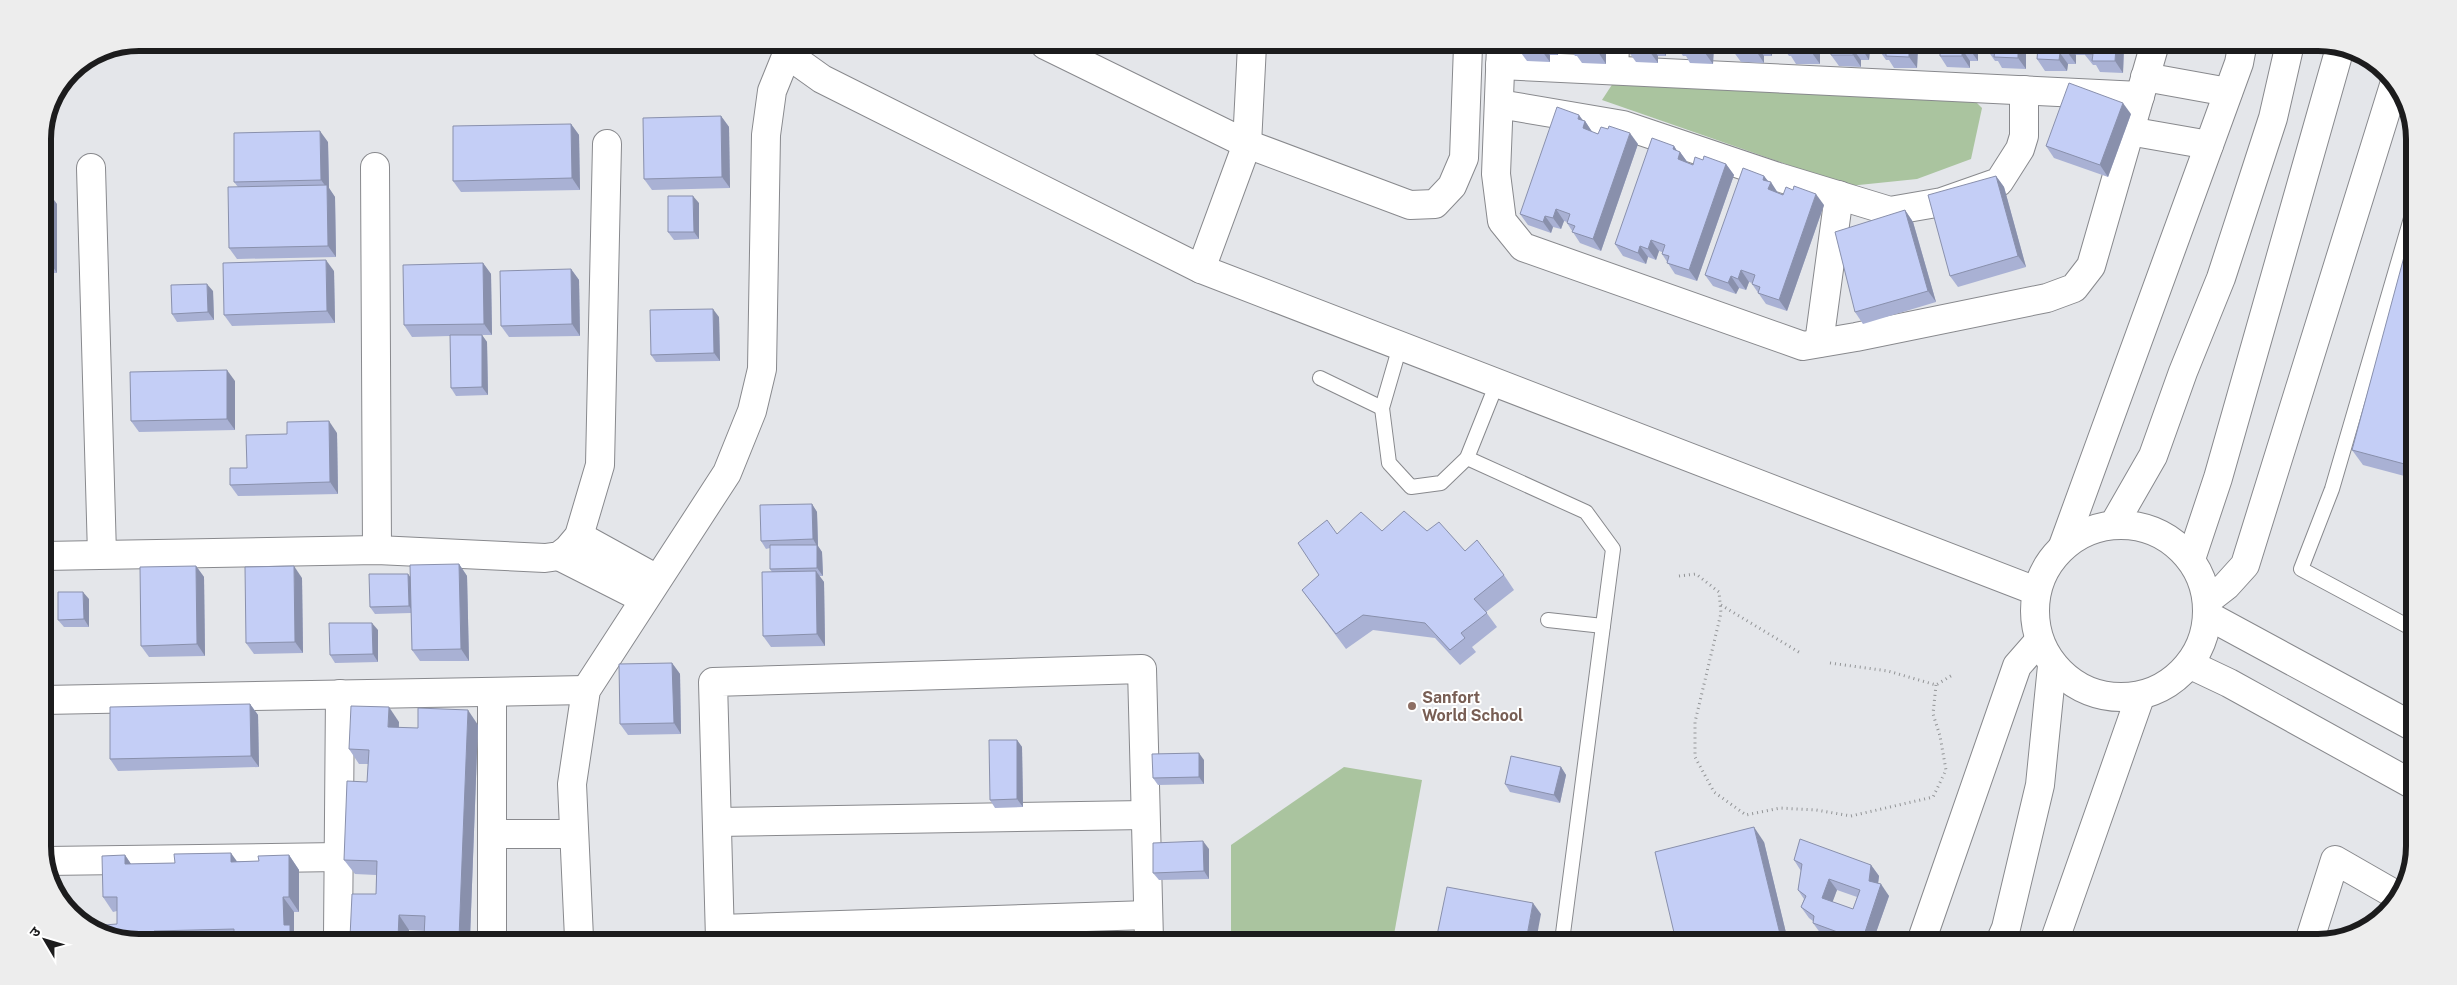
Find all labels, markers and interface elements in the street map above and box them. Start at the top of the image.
place label: Sanfort World School [1422,688,1523,725]
marker: Sanfort World School [1406,700,1418,712]
north arrow [20,915,70,965]
text: उ [26,923,44,940]

